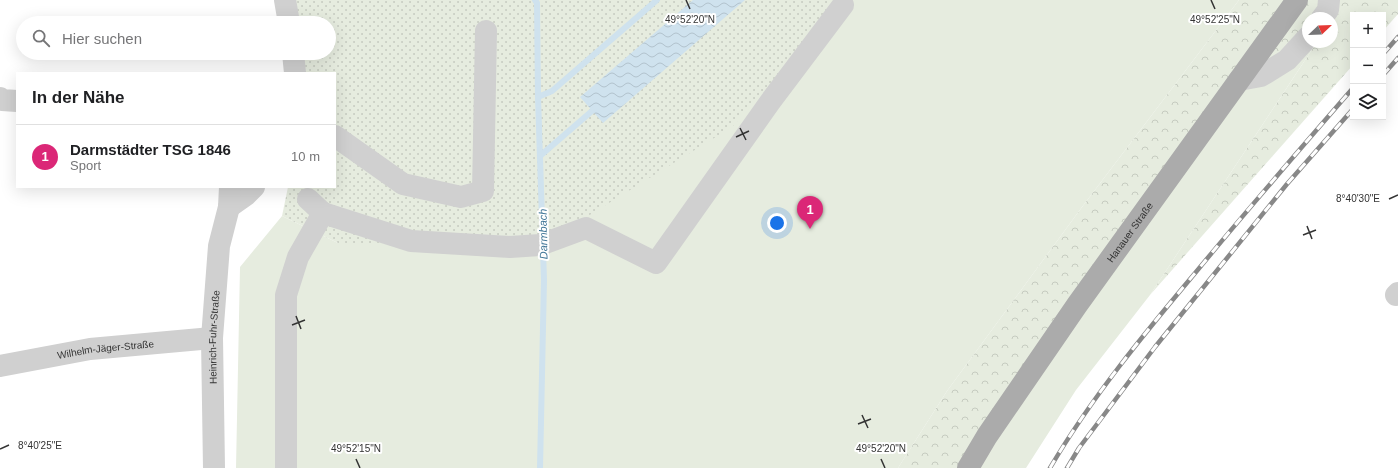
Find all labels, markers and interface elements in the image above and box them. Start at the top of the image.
north arrow [1302,12,1338,48]
map controls [1350,12,1386,120]
button: + [1350,12,1386,48]
text: 49°52'20"N [665,14,715,25]
text: 49°52'25"N [1190,14,1240,25]
search box [16,16,336,60]
icon: search [30,27,52,49]
text: Hier suchen [62,30,142,47]
button: − [1350,48,1386,84]
button: layers [1350,84,1386,120]
text: In der Nähe [32,88,125,107]
text: Darmstädter TSG 1846 [70,141,231,158]
text: 1 [41,149,49,164]
text: 10 m [291,149,320,164]
text: Sport [70,158,101,173]
text: 8°40'30"E [1336,193,1380,204]
pin: 1 [797,196,823,229]
street label: Hanauer Straße [1105,200,1156,265]
water label: Darmbach [537,209,549,259]
your location [767,213,787,233]
street label: Heinrich-Fuhr-Straße [207,289,222,384]
street label: Wilhelm-Jäger-Straße [56,338,155,361]
text: 8°40'25"E [18,440,62,451]
text: 49°52'15"N [331,443,381,454]
text: 49°52'20"N [856,443,906,454]

